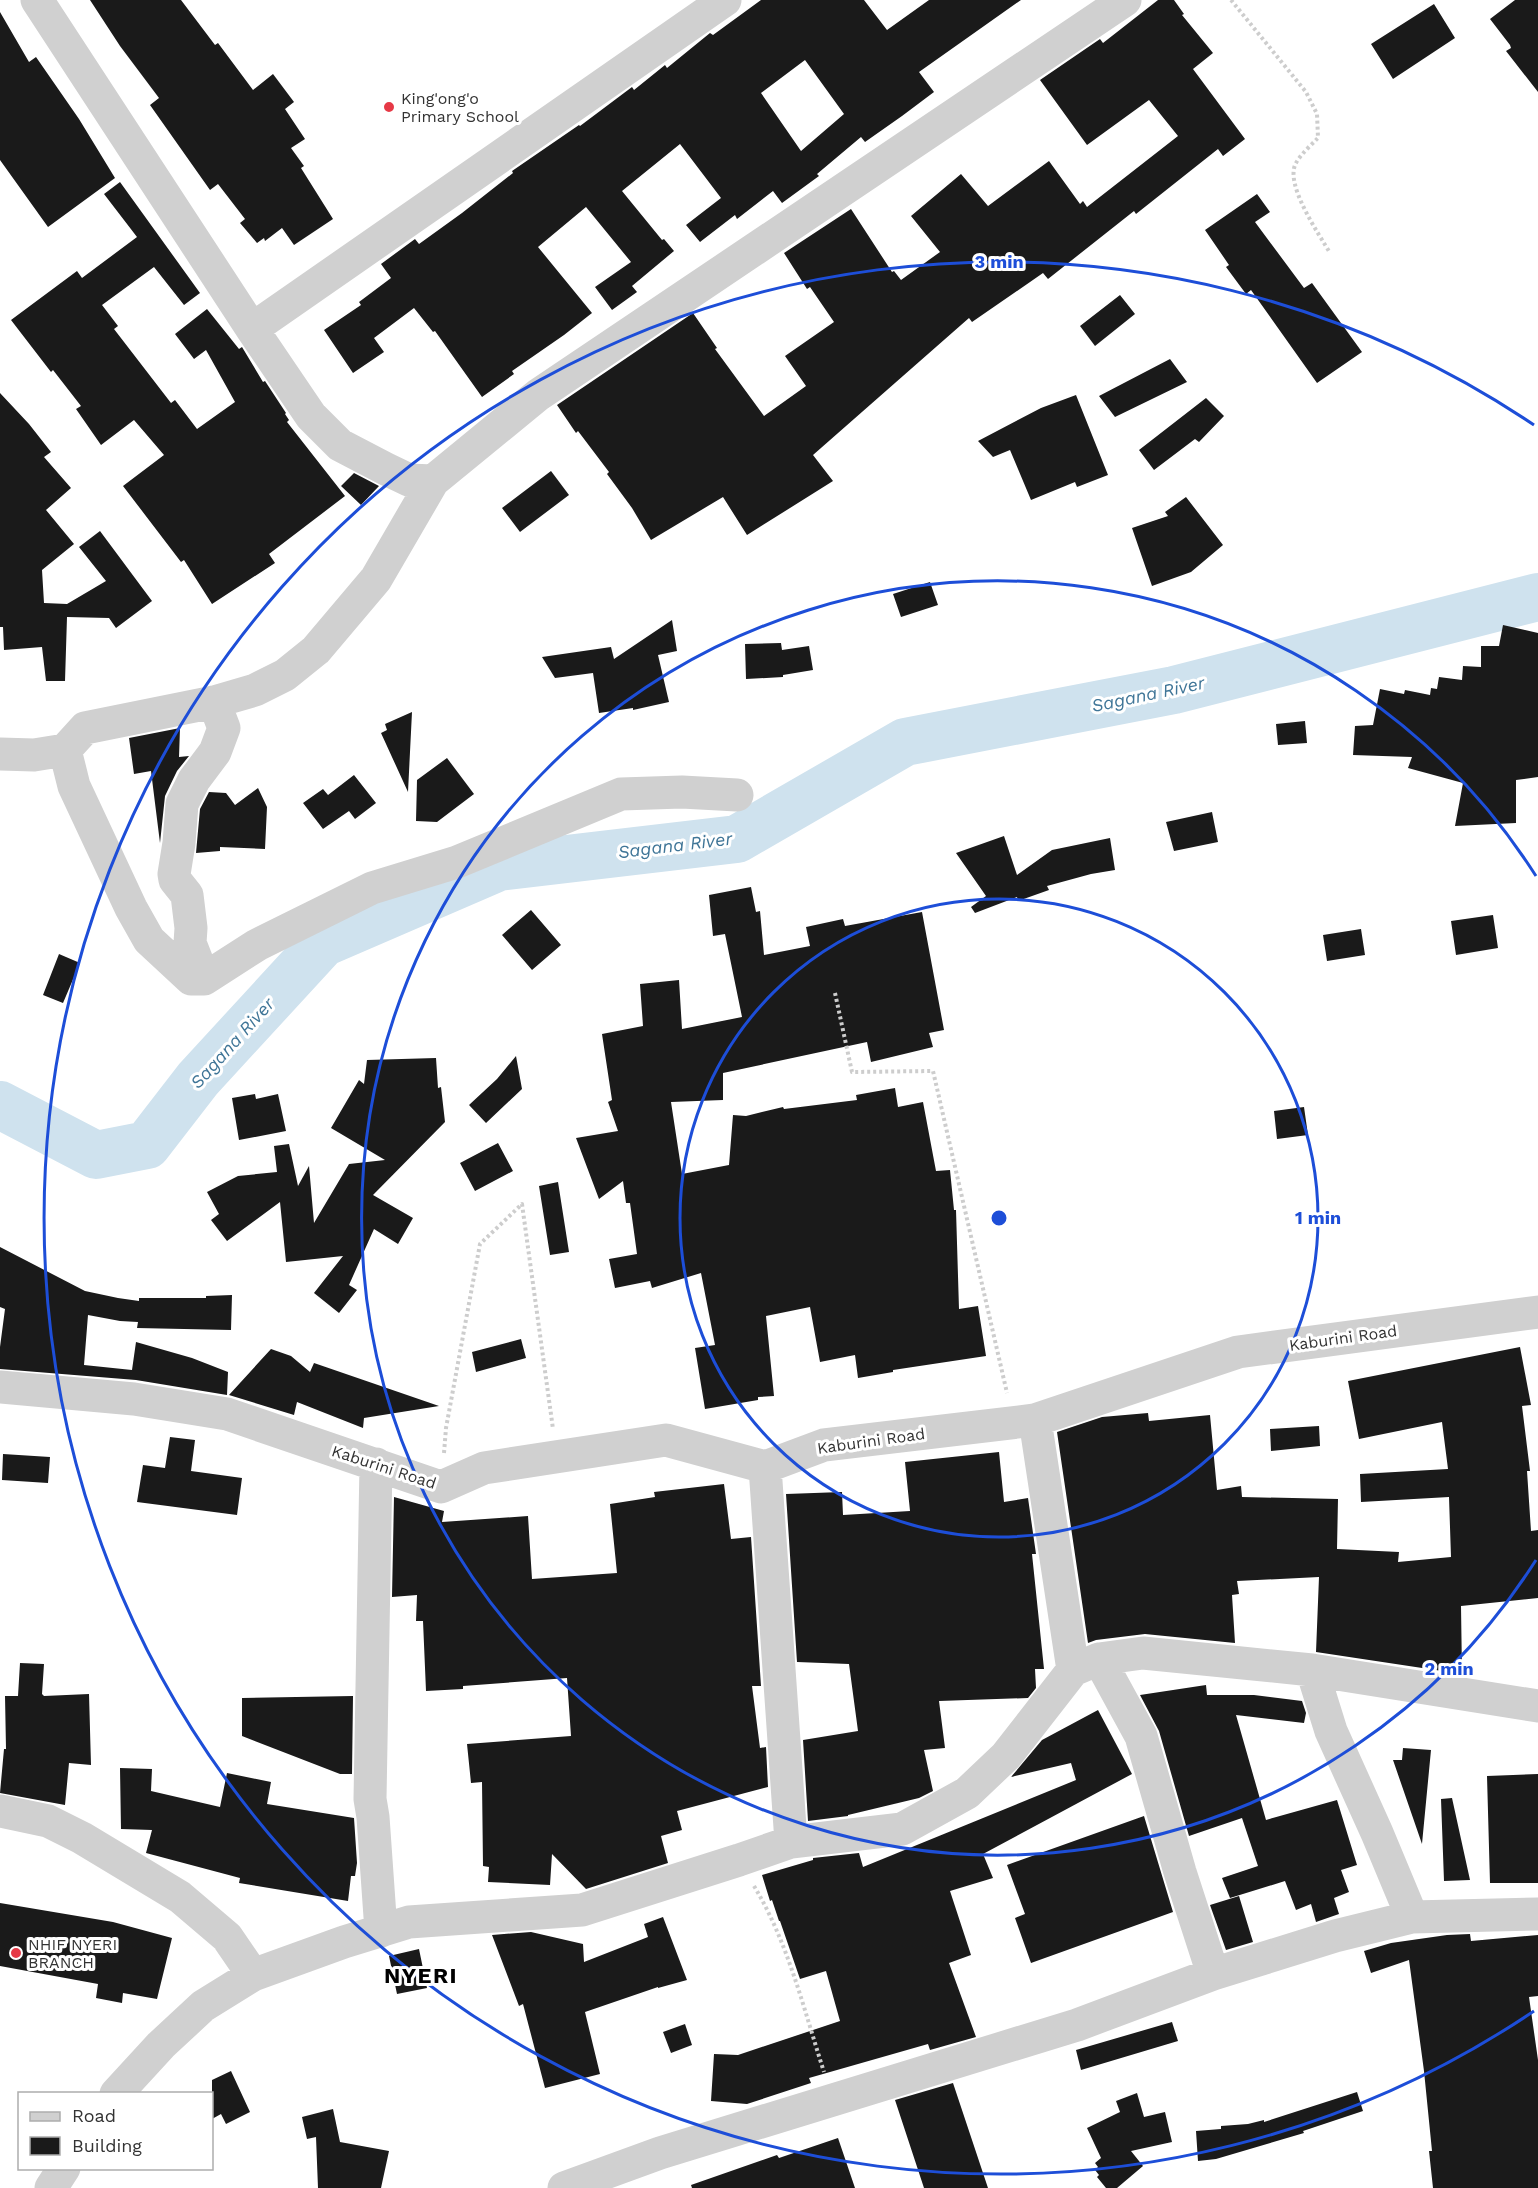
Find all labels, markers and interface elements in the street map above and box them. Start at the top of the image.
place label: King'ong'o Primary School [401,89,519,126]
marker: King'ong'o Primary School [382,100,396,114]
text: 3 min [974,251,1024,272]
water label: Sagana River [1090,672,1207,716]
water label: Sagana River [617,827,734,862]
water label: Sagana River [186,992,279,1093]
text: 1 min [1295,1207,1341,1228]
centre of rings [989,1208,1009,1228]
street label: Kaburini Road [1288,1321,1398,1355]
street label: Kaburini Road [816,1424,926,1458]
street label: Kaburini Road [329,1441,439,1493]
text: 2 min [1424,1658,1474,1679]
place label: NHIF NYERI BRANCH [28,1935,117,1972]
marker: NHIF NYERI BRANCH [9,1946,23,1960]
district label: NYERI [384,1963,458,1988]
legend [18,2092,213,2170]
text: Road [72,2105,116,2126]
text: Building [72,2135,142,2156]

